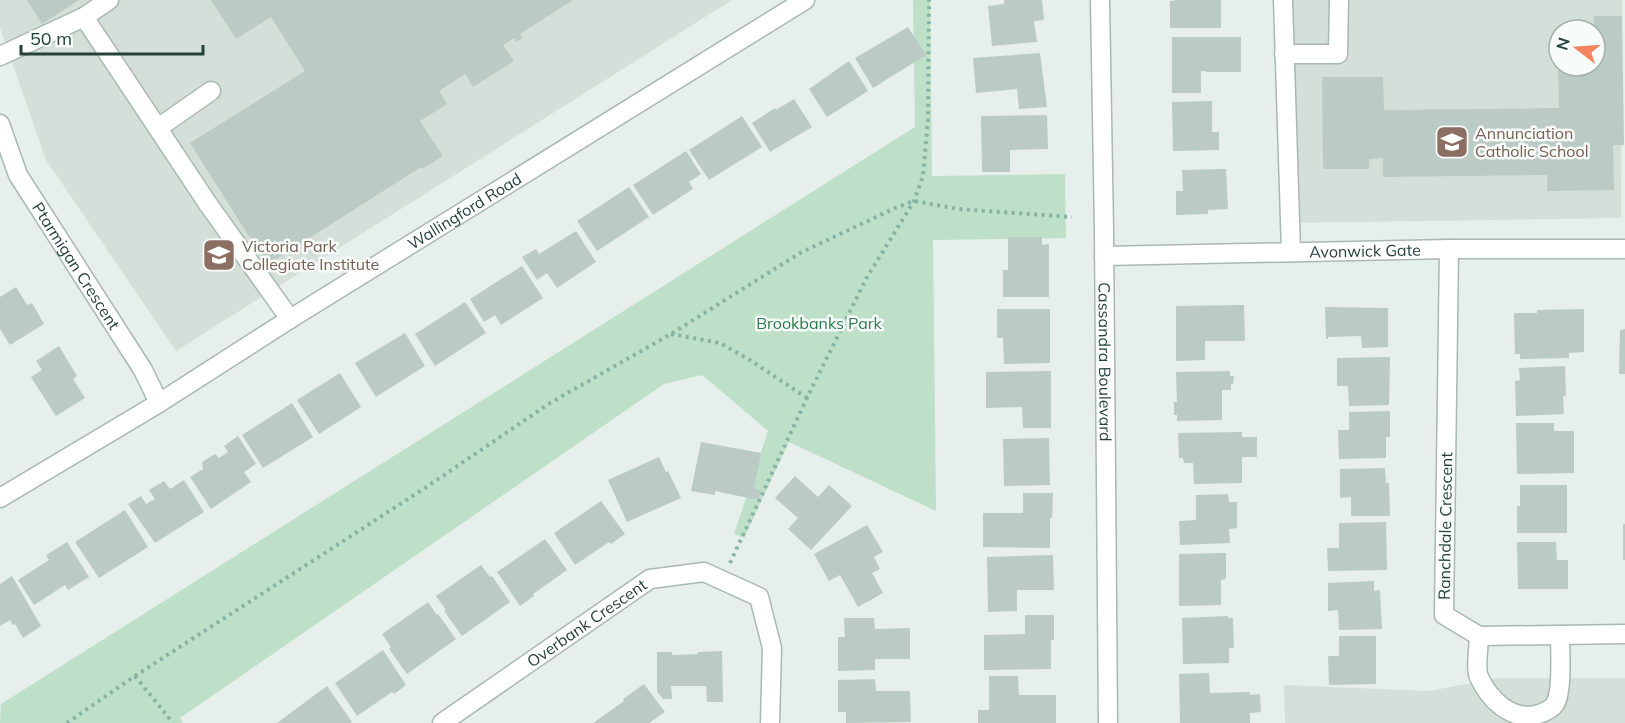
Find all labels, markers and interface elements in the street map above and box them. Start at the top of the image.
scale bar [21,18,202,56]
north arrow [1547,18,1607,78]
text: 50 m [30,27,72,50]
text: N [1551,35,1574,52]
place label: Annunciation Catholic School [1475,123,1588,161]
school or university icon: Annunciation Catholic School [1434,124,1470,160]
street label: Wallingford Road [404,168,525,254]
street label: Ptarmigan Crescent [28,198,125,334]
place label: Victoria Park Collegiate Institute [242,236,379,274]
school or university icon: Victoria Park Collegiate Institute [201,237,237,273]
street label: Avonwick Gate [1309,240,1421,262]
street label: Cassandra Boulevard [1094,282,1116,442]
park label: Brookbanks Park [756,313,883,333]
street label: Ranchdale Crescent [1434,451,1456,600]
street label: Overbank Crescent [523,574,651,671]

